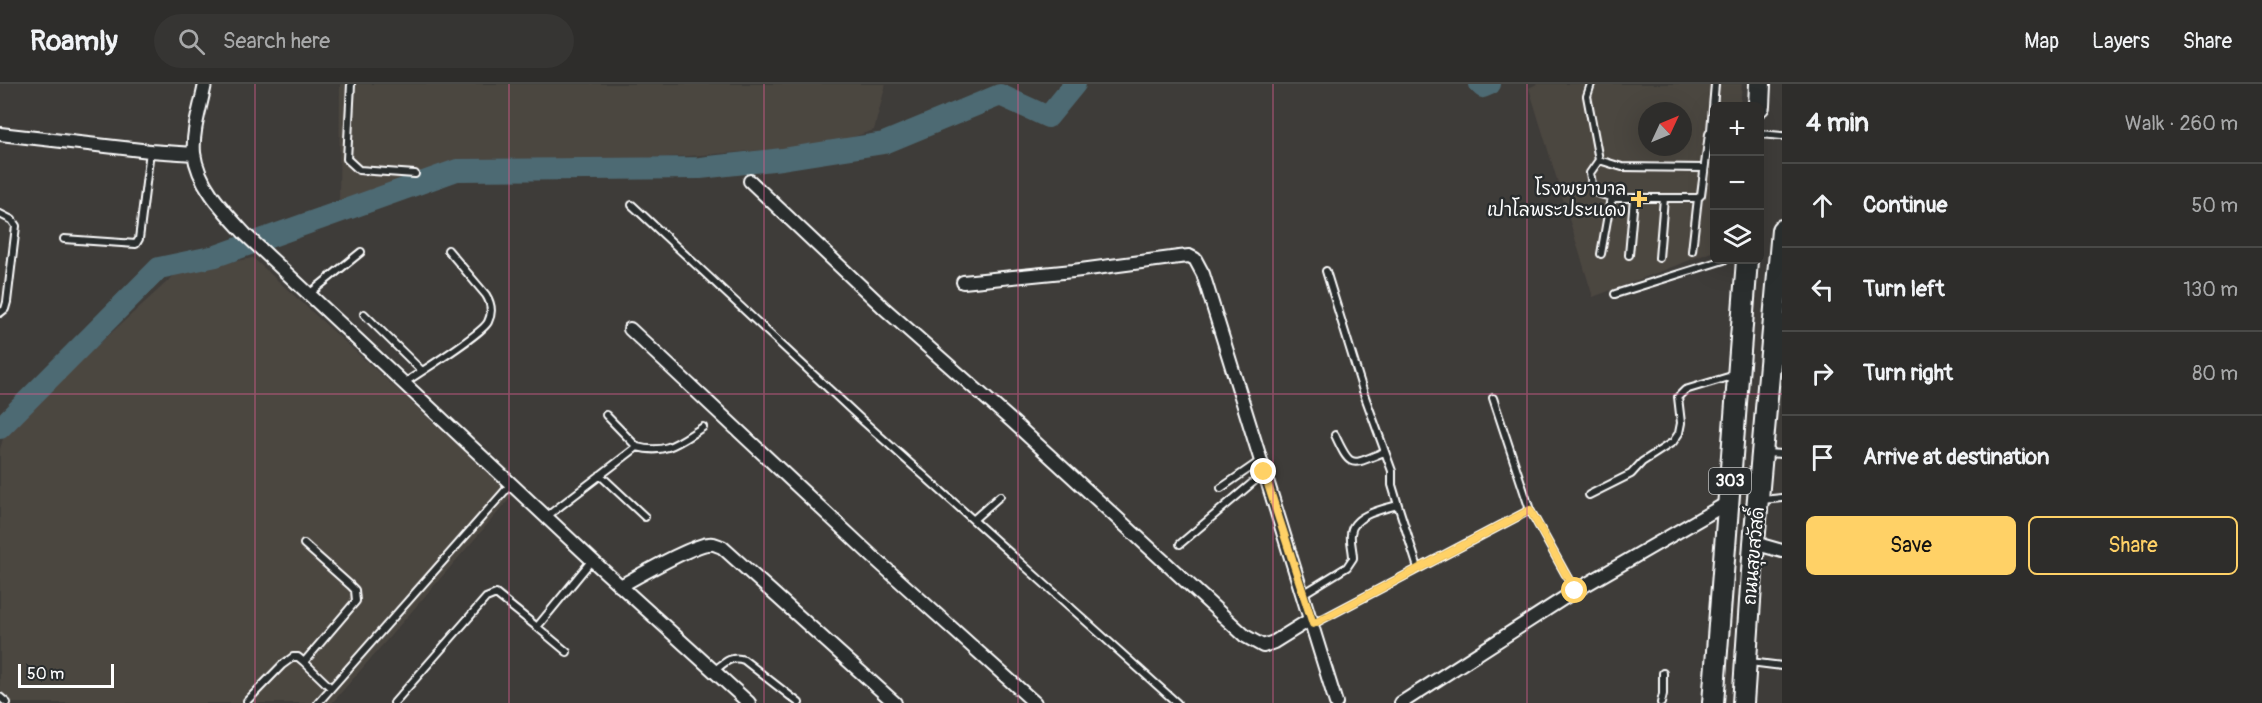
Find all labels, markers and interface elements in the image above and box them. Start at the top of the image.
search box [154,14,574,68]
text: Roamly [30,24,118,59]
icon: search [175,25,208,58]
text: Search here [223,27,330,55]
text: Map [2024,28,2059,55]
text: Layers [2092,28,2150,55]
text: Share [2183,28,2232,55]
north arrow [1638,102,1692,156]
map controls [1710,102,1764,264]
button: + [1710,102,1764,156]
text: 4 min [1806,107,1869,139]
text: Walk · 260 m [2125,111,2238,136]
button: − [1710,156,1764,210]
place label: โรงพยาบาล เปาโลพระประแดง [1487,176,1626,222]
icon: ahead [1806,189,1839,222]
marker: โรงพยาบาล เปาโลพระประแดง [1630,190,1648,208]
text: Continue [1863,191,1947,219]
text: 50 m [2191,193,2238,218]
button: layers [1710,210,1764,264]
icon: left [1806,273,1839,306]
text: Turn left [1863,275,1945,303]
text: 130 m [2183,277,2238,302]
icon: right [1806,357,1839,390]
text: Turn right [1863,359,1953,387]
text: 80 m [2192,361,2238,386]
icon: arrive [1806,441,1839,474]
text: Arrive at destination [1863,443,2049,471]
route end [1250,458,1276,484]
road number: 303 [1709,468,1751,494]
street label: ถนนสุขสวัสดิ์ [1732,505,1772,606]
button: Save [1806,516,2016,575]
button: Share [2028,516,2238,575]
route start [1561,577,1587,603]
scale bar [18,661,114,688]
text: 50 m [27,664,64,684]

